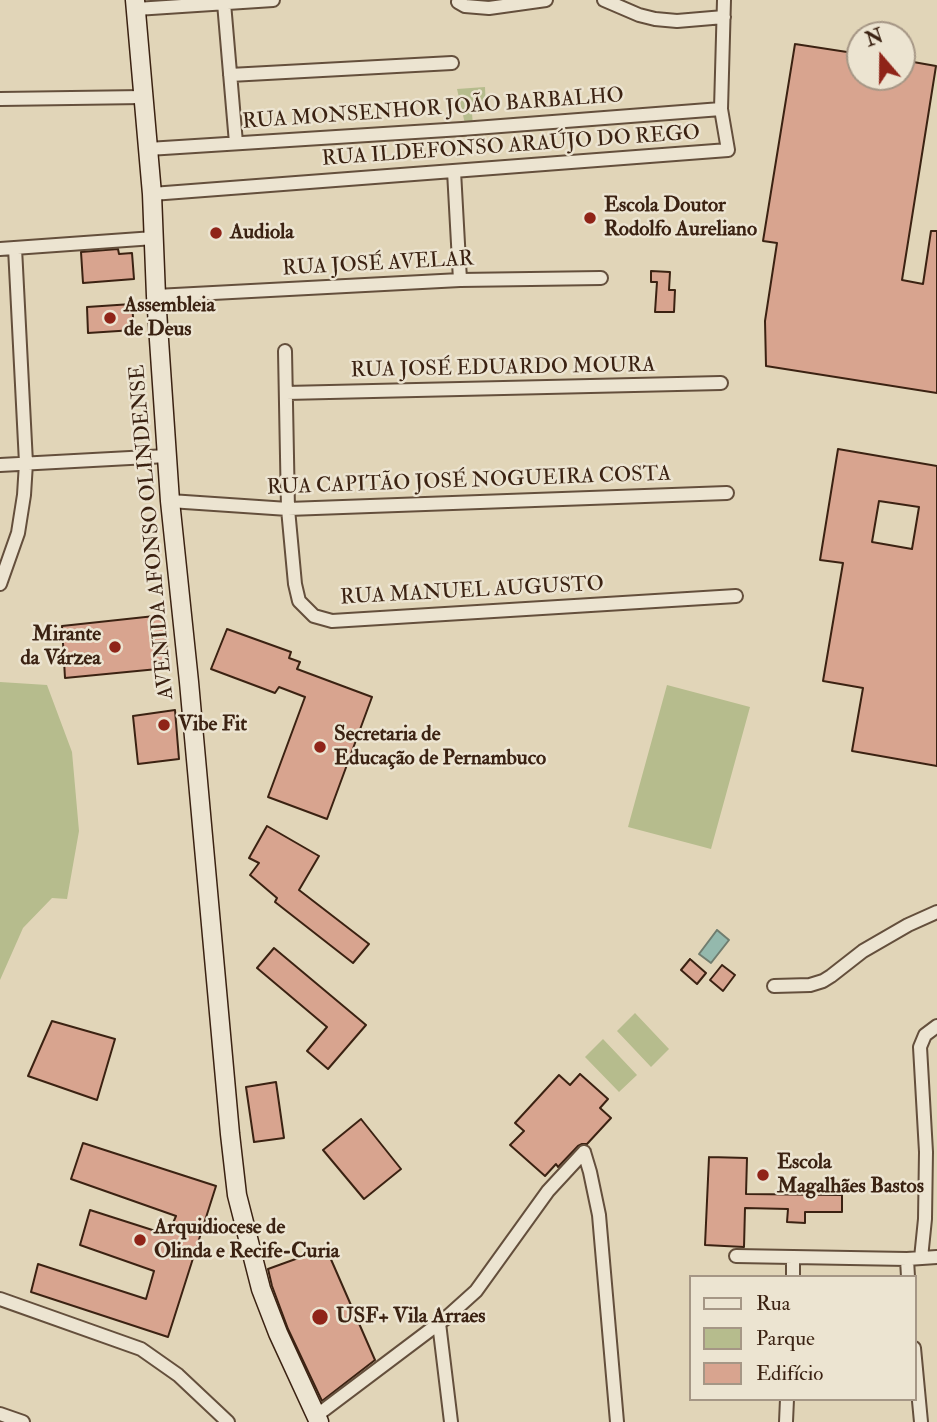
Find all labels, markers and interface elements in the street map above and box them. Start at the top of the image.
north arrow [846,21,916,91]
text: N [862,24,887,52]
street label: RUA MONSENHOR JOÃO BARBALHO [241,84,625,136]
street label: RUA ILDEFONSO ARAÚJO DO REGO [321,121,701,173]
place label: Escola Doutor Rodolfo Aureliano [604,193,757,243]
marker: Escola Doutor Rodolfo Aureliano [582,210,598,226]
place label: Audiola [230,220,294,246]
marker: Audiola [208,225,224,241]
street label: RUA JOSÉ AVELAR [282,247,474,283]
place label: Assembleia de Deus [124,293,215,343]
marker: Assembleia de Deus [102,310,118,326]
street label: RUA JOSÉ EDUARDO MOURA [350,354,656,384]
street label: AVENIDA AFONSO OLINDENSE [126,363,180,701]
street label: RUA CAPITÃO JOSÉ NOGUEIRA COSTA [266,462,672,502]
street label: RUA MANUEL AUGUSTO [340,573,604,611]
place label: Mirante da Várzea [20,622,101,672]
marker: Mirante da Várzea [107,639,123,655]
place label: Vibe Fit [178,712,247,738]
marker: Vibe Fit [156,717,172,733]
place label: Secretaria de Educação de Pernambuco [334,722,546,772]
marker: Secretaria de Educação de Pernambuco [312,739,328,755]
place label: Escola Magalhães Bastos [777,1150,924,1200]
marker: Escola Magalhães Bastos [755,1167,771,1183]
place label: Arquidiocese de Olinda e Recife-Curia [154,1215,339,1265]
marker: Arquidiocese de Olinda e Recife-Curia [132,1232,148,1248]
legend [688,1275,916,1401]
text: Rua [756,1290,790,1317]
place label: USF+ Vila Arraes [336,1304,486,1330]
marker: USF+ Vila Arraes [310,1307,330,1327]
text: Parque [756,1325,815,1352]
text: Edifício [756,1360,823,1387]

